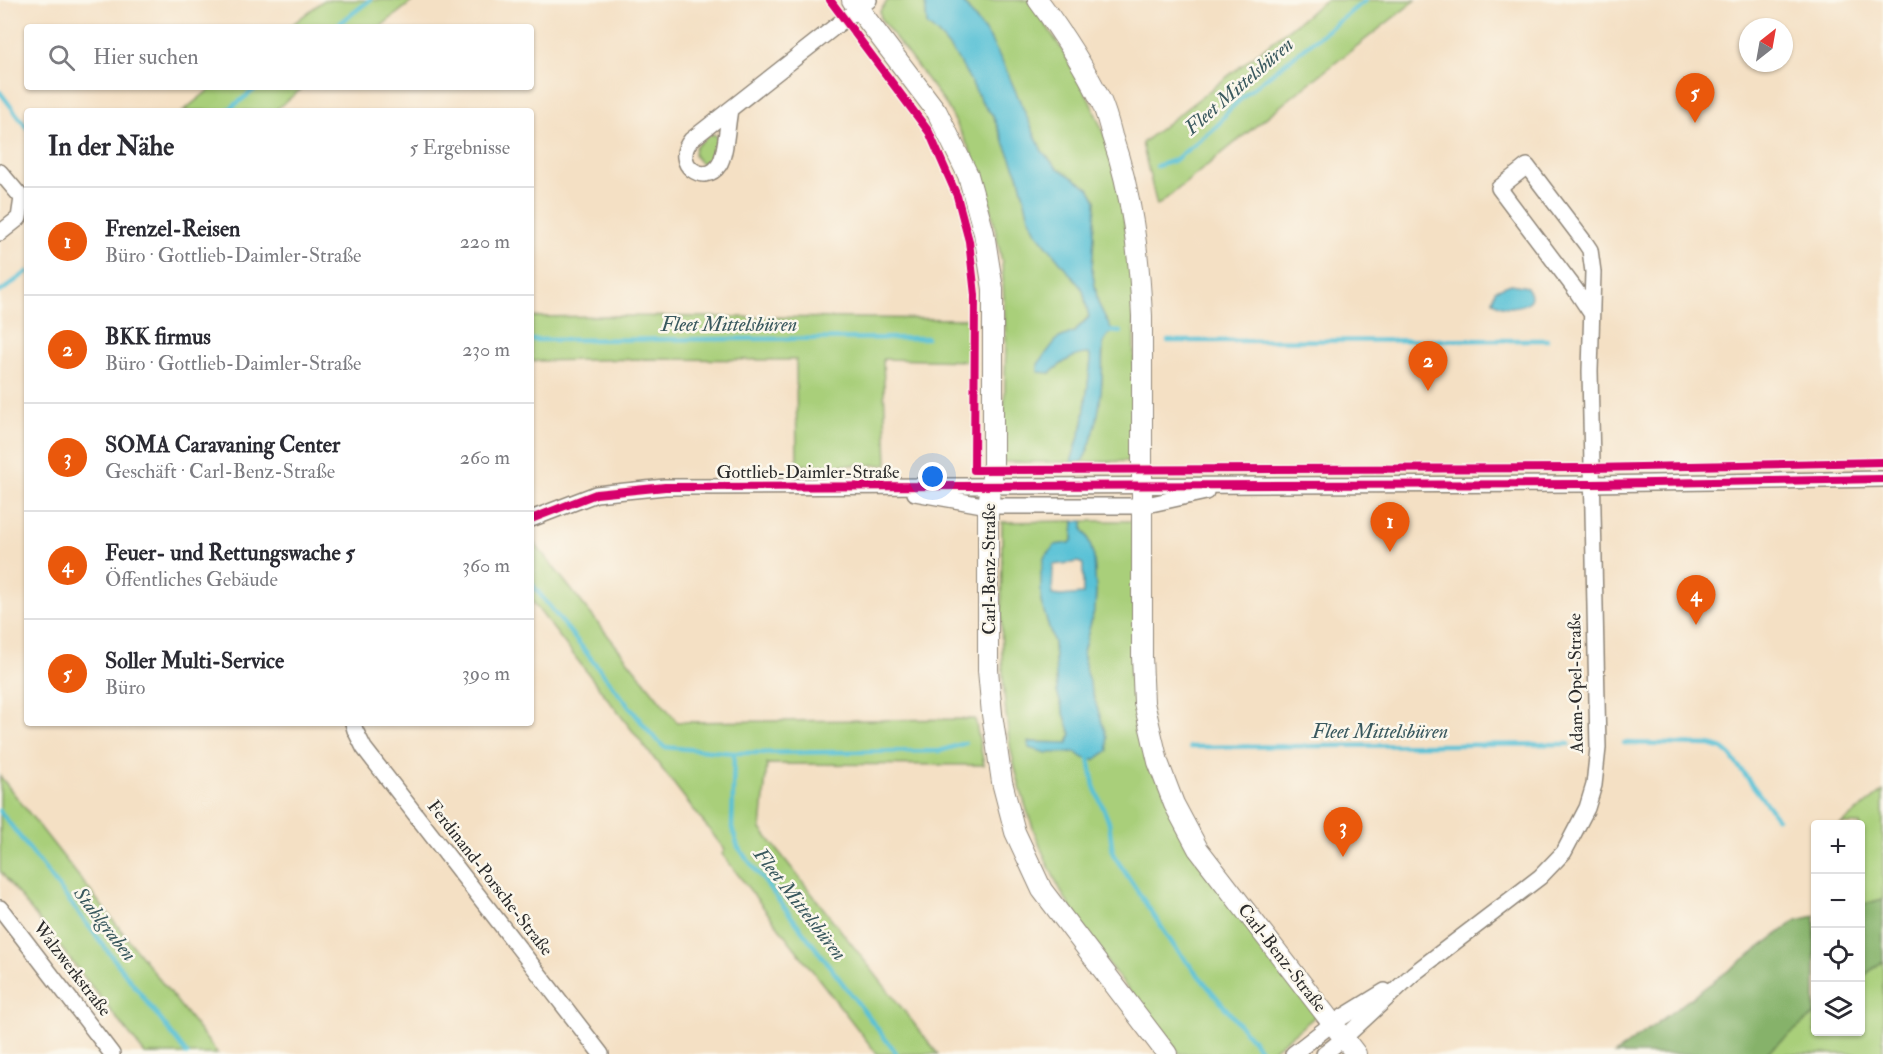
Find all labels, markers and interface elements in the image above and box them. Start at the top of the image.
north arrow [1739,18,1793,72]
search box [24,24,534,90]
water label: Fleet Mittelsbüren [1179,32,1299,141]
icon: search [45,41,78,74]
text: Hier suchen [93,43,199,71]
pin: 5 [1676,74,1714,123]
text: In der Nähe [48,131,174,163]
text: 5 Ergebnisse [410,135,510,160]
text: Frenzel-Reisen [105,215,240,243]
text: 1 [64,229,71,254]
text: 220 m [460,229,510,254]
text: Büro · Gottlieb-Daimler-Straße [105,243,361,268]
water label: Fleet Mittelsbüren [660,312,797,337]
text: BKK firmus [105,323,211,351]
text: 2 [62,337,73,362]
text: 230 m [462,337,510,362]
pin: 2 [1408,342,1448,391]
text: Büro · Gottlieb-Daimler-Straße [105,351,361,376]
text: SOMA Caravaning Center [105,431,340,459]
text: 3 [64,445,71,470]
text: 260 m [460,445,510,470]
text: Geschäft · Carl-Benz-Straße [105,459,335,484]
street label: Gottlieb-Daimler-Straße [716,461,900,484]
your location [918,462,947,491]
pin: 1 [1370,502,1410,552]
street label: Carl-Benz-Straße [978,503,1001,635]
text: Feuer- und Rettungswache 5 [105,539,355,567]
text: 4 [62,553,73,578]
text: 360 m [462,553,510,578]
text: Öffentliches Gebäude [105,567,278,592]
pin: 4 [1676,576,1716,625]
street label: Adam-Opel-Straße [1563,612,1589,754]
text: Soller Multi-Service [105,647,284,675]
text: 5 [63,661,72,686]
text: 390 m [462,661,510,686]
text: Büro [105,675,145,700]
water label: Fleet Mittelsbüren [1311,719,1448,744]
street label: Ferdinand-Porsche-Straße [422,795,558,961]
pin: 3 [1324,808,1362,857]
map controls [1811,820,1865,1036]
button: + [1811,820,1865,874]
water label: Fleet Mittelsbüren [748,842,852,965]
button: − [1811,874,1865,928]
water label: Stahlgraben [68,881,142,966]
street label: Carl-Benz-Straße [1232,899,1332,1017]
street label: Walzwerkstraße [27,916,117,1022]
button: locate [1811,928,1865,982]
button: layers [1811,982,1865,1036]

